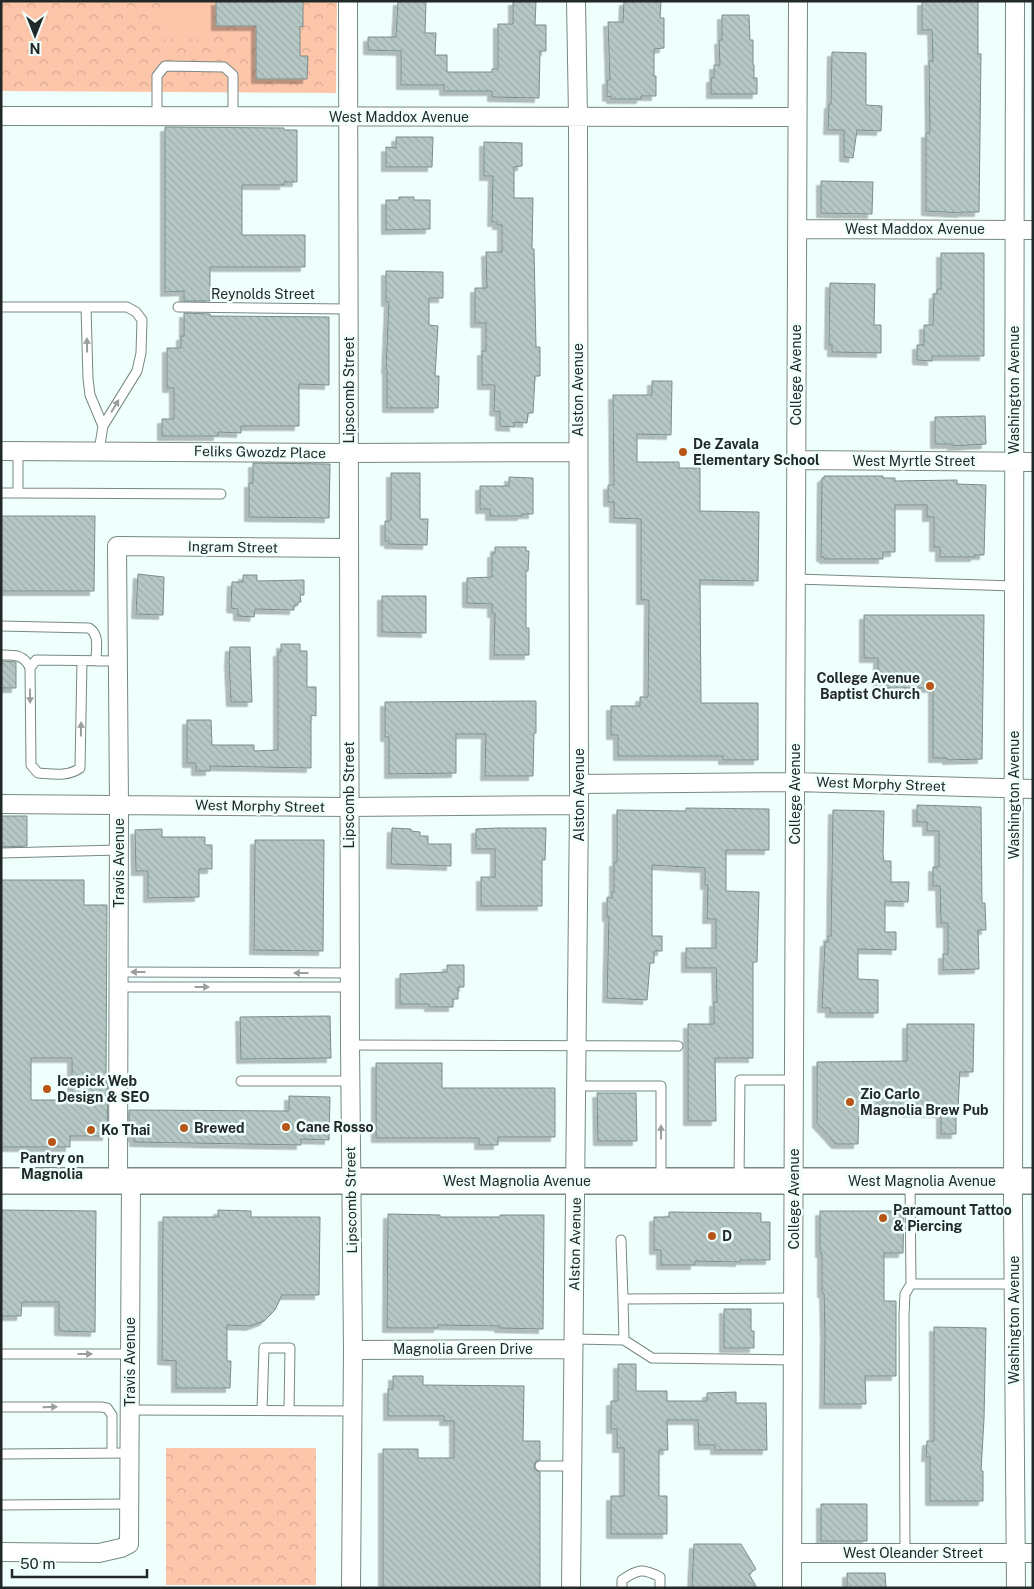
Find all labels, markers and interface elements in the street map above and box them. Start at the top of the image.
north arrow [10,10,60,60]
text: N [30,40,40,56]
street label: West Maddox Avenue [329,109,469,125]
street label: West Maddox Avenue [845,221,985,237]
street label: Reynolds Street [211,286,315,302]
street label: College Avenue [788,324,804,426]
street label: Washington Avenue [1006,326,1022,454]
street label: Lipscomb Street [341,336,357,444]
one-way arrow [82,337,90,353]
street label: Alston Avenue [570,343,586,437]
one-way arrow [111,399,120,412]
place label: De Zavala Elementary School [693,436,820,468]
street label: Feliks Gwozdz Place [194,443,326,461]
marker: De Zavala Elementary School [677,446,689,458]
street label: West Myrtle Street [853,453,976,469]
street label: Ingram Street [188,538,278,556]
place label: College Avenue Baptist Church [816,670,920,702]
marker: College Avenue Baptist Church [924,680,936,692]
one-way arrow [26,688,34,704]
one-way arrow [77,721,85,737]
street label: Washington Avenue [1006,731,1022,859]
street label: Lipscomb Street [341,741,357,849]
street label: College Avenue [787,743,803,845]
street label: Alston Avenue [571,748,587,842]
street label: West Morphy Street [816,774,946,794]
street label: West Morphy Street [195,797,325,815]
street label: Travis Avenue [111,818,127,908]
one-way arrow [130,968,146,976]
one-way arrow [293,969,309,977]
one-way arrow [195,983,211,991]
place label: Icepick Web Design & SEO [57,1073,150,1105]
marker: Icepick Web Design & SEO [41,1083,53,1095]
place label: Zio Carlo Magnolia Brew Pub [860,1086,989,1118]
marker: Zio Carlo Magnolia Brew Pub [844,1096,856,1108]
place label: Cane Rosso [296,1119,374,1135]
place label: Brewed [194,1120,245,1136]
marker: Cane Rosso [280,1121,292,1133]
place label: Ko Thai [101,1122,150,1138]
marker: Brewed [178,1122,190,1134]
marker: Ko Thai [85,1124,97,1136]
one-way arrow [657,1124,665,1140]
marker: Pantry on Magnolia [46,1136,58,1148]
street label: Lipscomb Street [342,1146,360,1254]
street label: College Avenue [786,1148,802,1250]
place label: Pantry on Magnolia [20,1150,84,1182]
street label: West Magnolia Avenue [443,1173,591,1189]
street label: West Magnolia Avenue [848,1173,996,1189]
street label: Alston Avenue [566,1197,584,1291]
place label: Paramount Tattoo & Piercing [893,1202,1012,1234]
marker: Paramount Tattoo & Piercing [877,1212,889,1224]
place label: D [722,1228,732,1244]
marker: D [706,1230,718,1242]
street label: Washington Avenue [1006,1256,1022,1384]
street label: Travis Avenue [122,1317,138,1407]
street label: Magnolia Green Drive [393,1341,533,1357]
one-way arrow [77,1350,93,1358]
one-way arrow [42,1403,58,1411]
street label: West Oleander Street [843,1545,983,1561]
scale bar [12,1546,148,1578]
text: 50 m [20,1555,55,1572]

